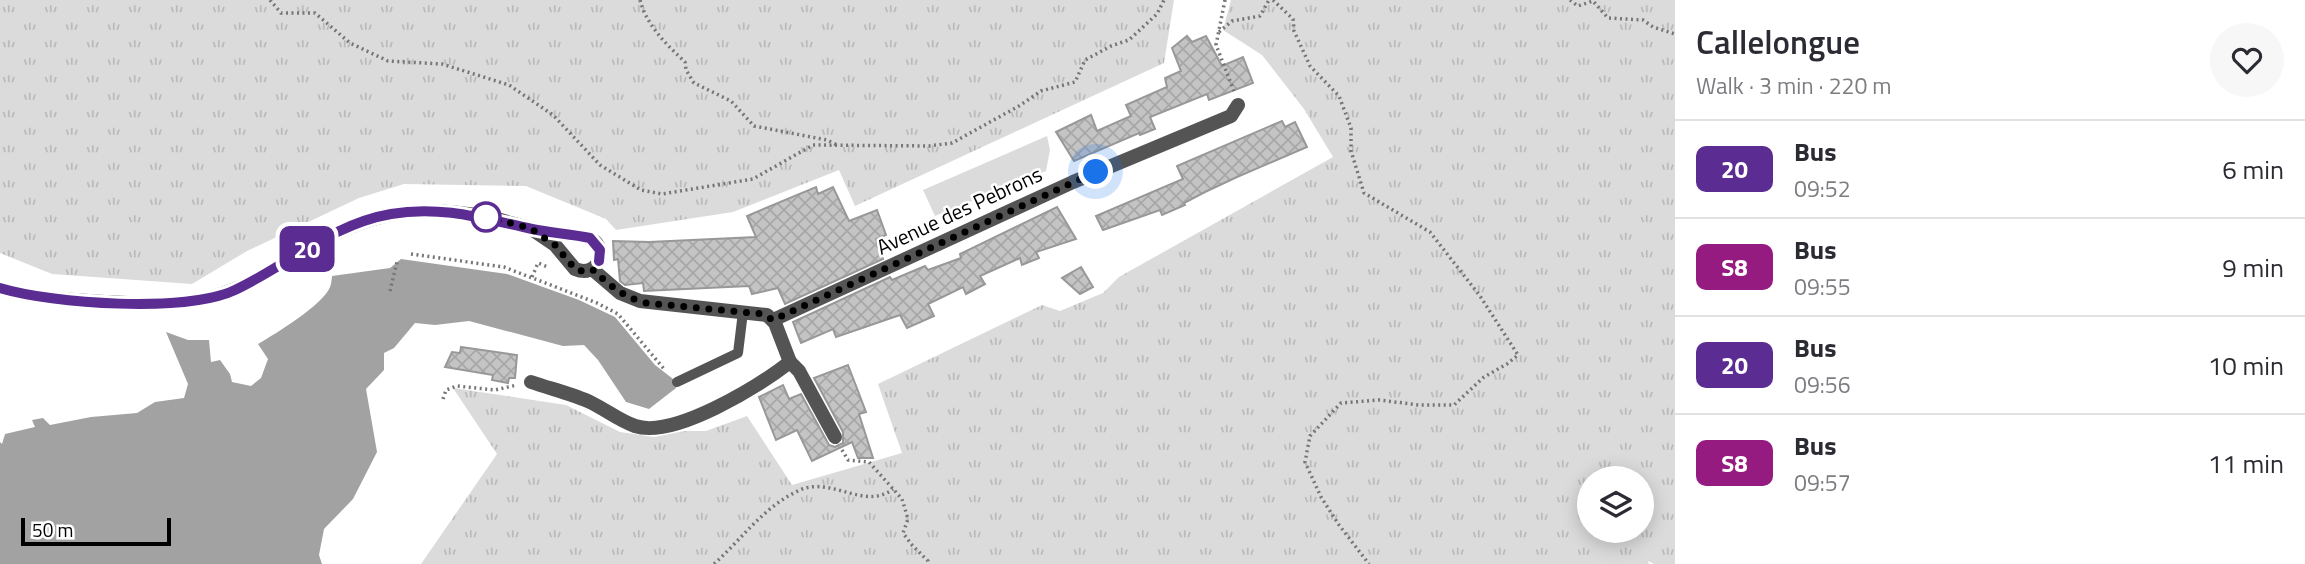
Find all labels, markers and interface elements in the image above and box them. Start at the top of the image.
text: Callelongue [1696,17,1860,67]
button: heart [2210,23,2284,97]
text: Walk · 3 min · 220 m [1696,68,1892,103]
text: Bus [1794,132,1836,171]
text: 6 min [2222,150,2284,189]
text: 20 [1721,151,1748,187]
your location [1078,154,1113,189]
street label: Avenue des Pebrons [871,158,1047,262]
text: 09:52 [1794,171,1851,206]
unlabelled marker [471,202,501,232]
line badge: 20 [276,226,338,272]
text: Bus [1794,230,1836,269]
text: 20 [294,231,320,267]
text: 9 min [2222,248,2284,287]
text: S8 [1721,249,1748,285]
text: 09:55 [1794,269,1851,304]
text: Bus [1794,328,1836,367]
text: 10 min [2208,346,2284,385]
text: 20 [1721,347,1748,383]
text: 09:56 [1794,367,1851,402]
text: Bus [1794,426,1836,465]
text: 11 min [2208,444,2284,483]
text: S8 [1721,445,1748,481]
text: 09:57 [1794,465,1851,500]
map controls [1577,466,1654,543]
button: layers [1577,466,1654,543]
scale bar [21,515,172,547]
text: 50 m [32,515,73,544]

